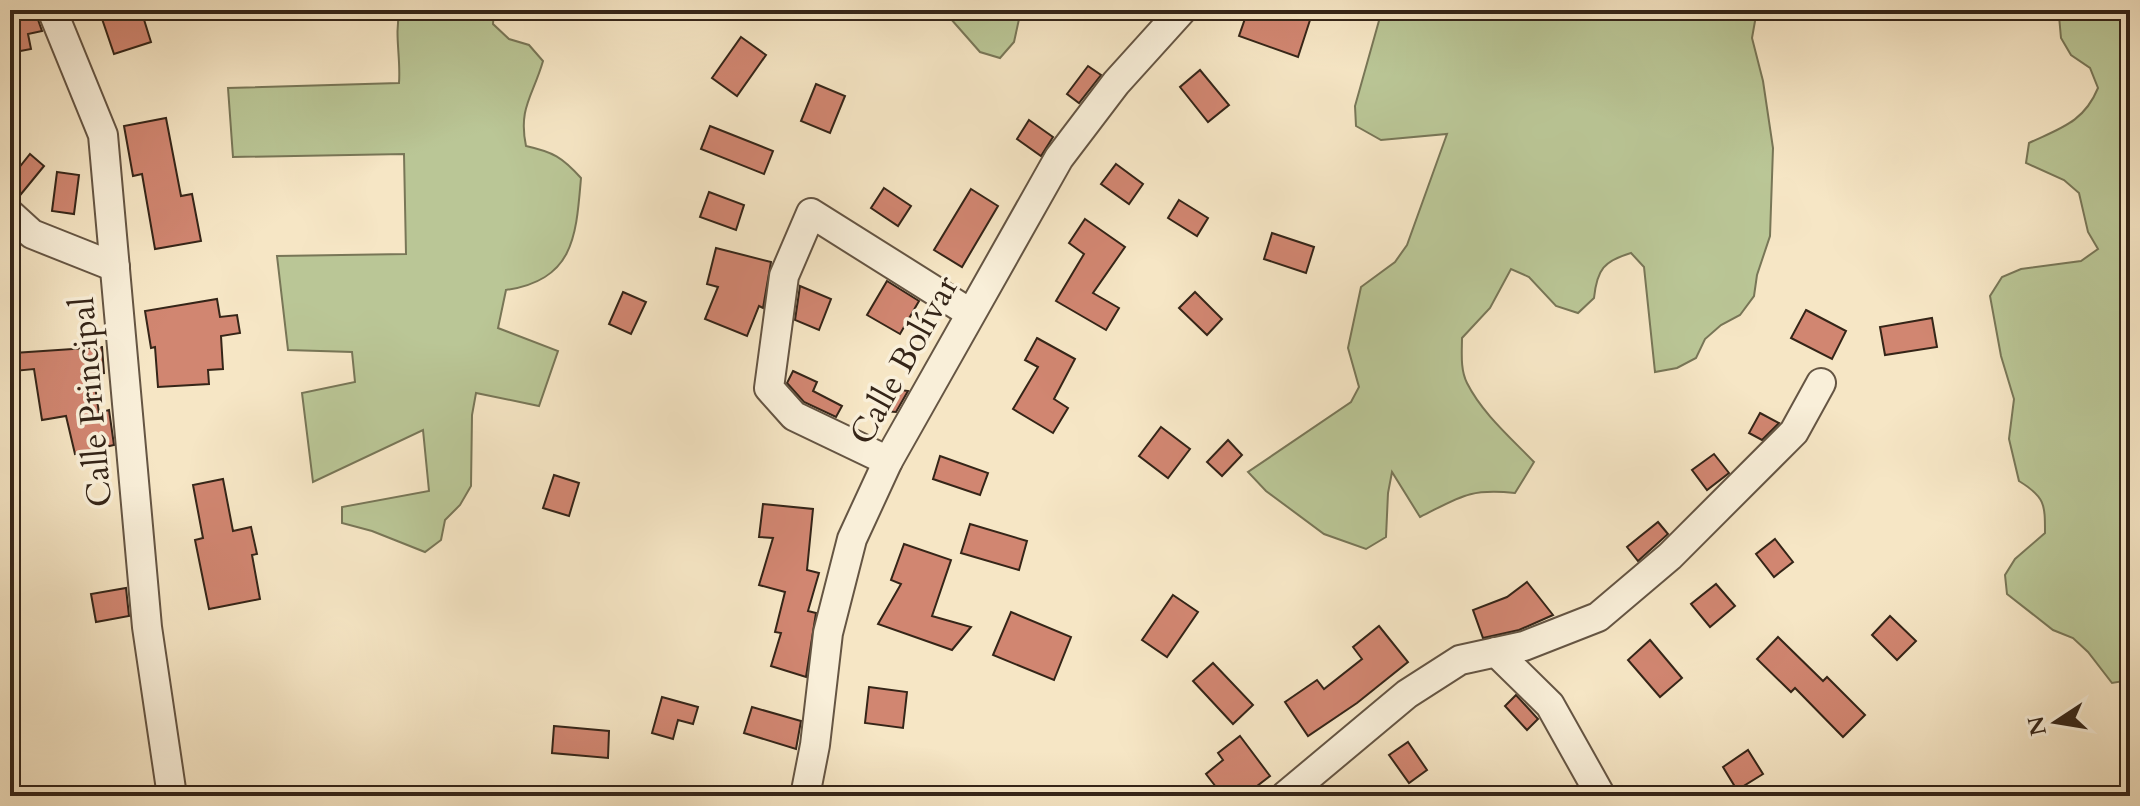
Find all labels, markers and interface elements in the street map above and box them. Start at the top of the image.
street label: Calle Bolívar [839,267,970,453]
street label: Calle Principal [59,295,123,509]
north arrow [2016,682,2096,762]
text: N [2021,713,2054,738]

